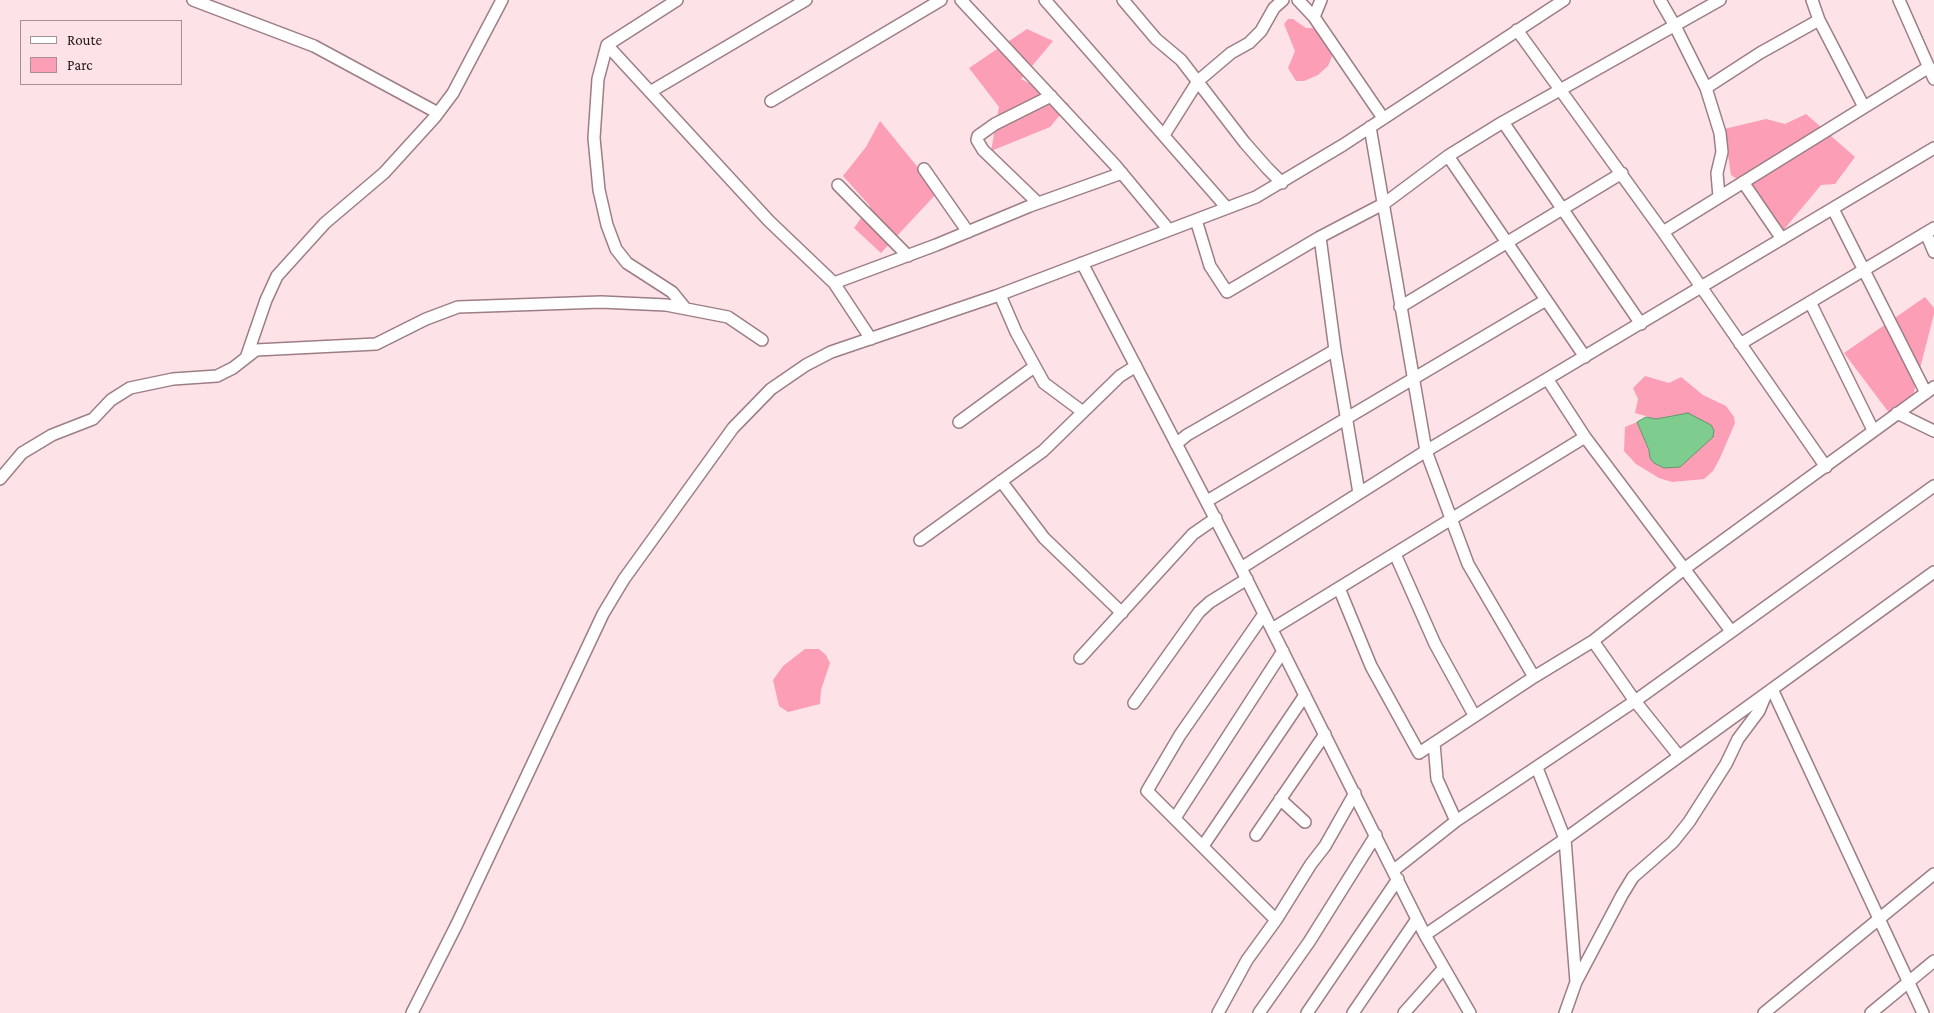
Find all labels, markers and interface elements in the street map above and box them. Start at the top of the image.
legend [20,20,182,85]
text: Route [67,32,102,48]
text: Parc [67,57,93,73]

